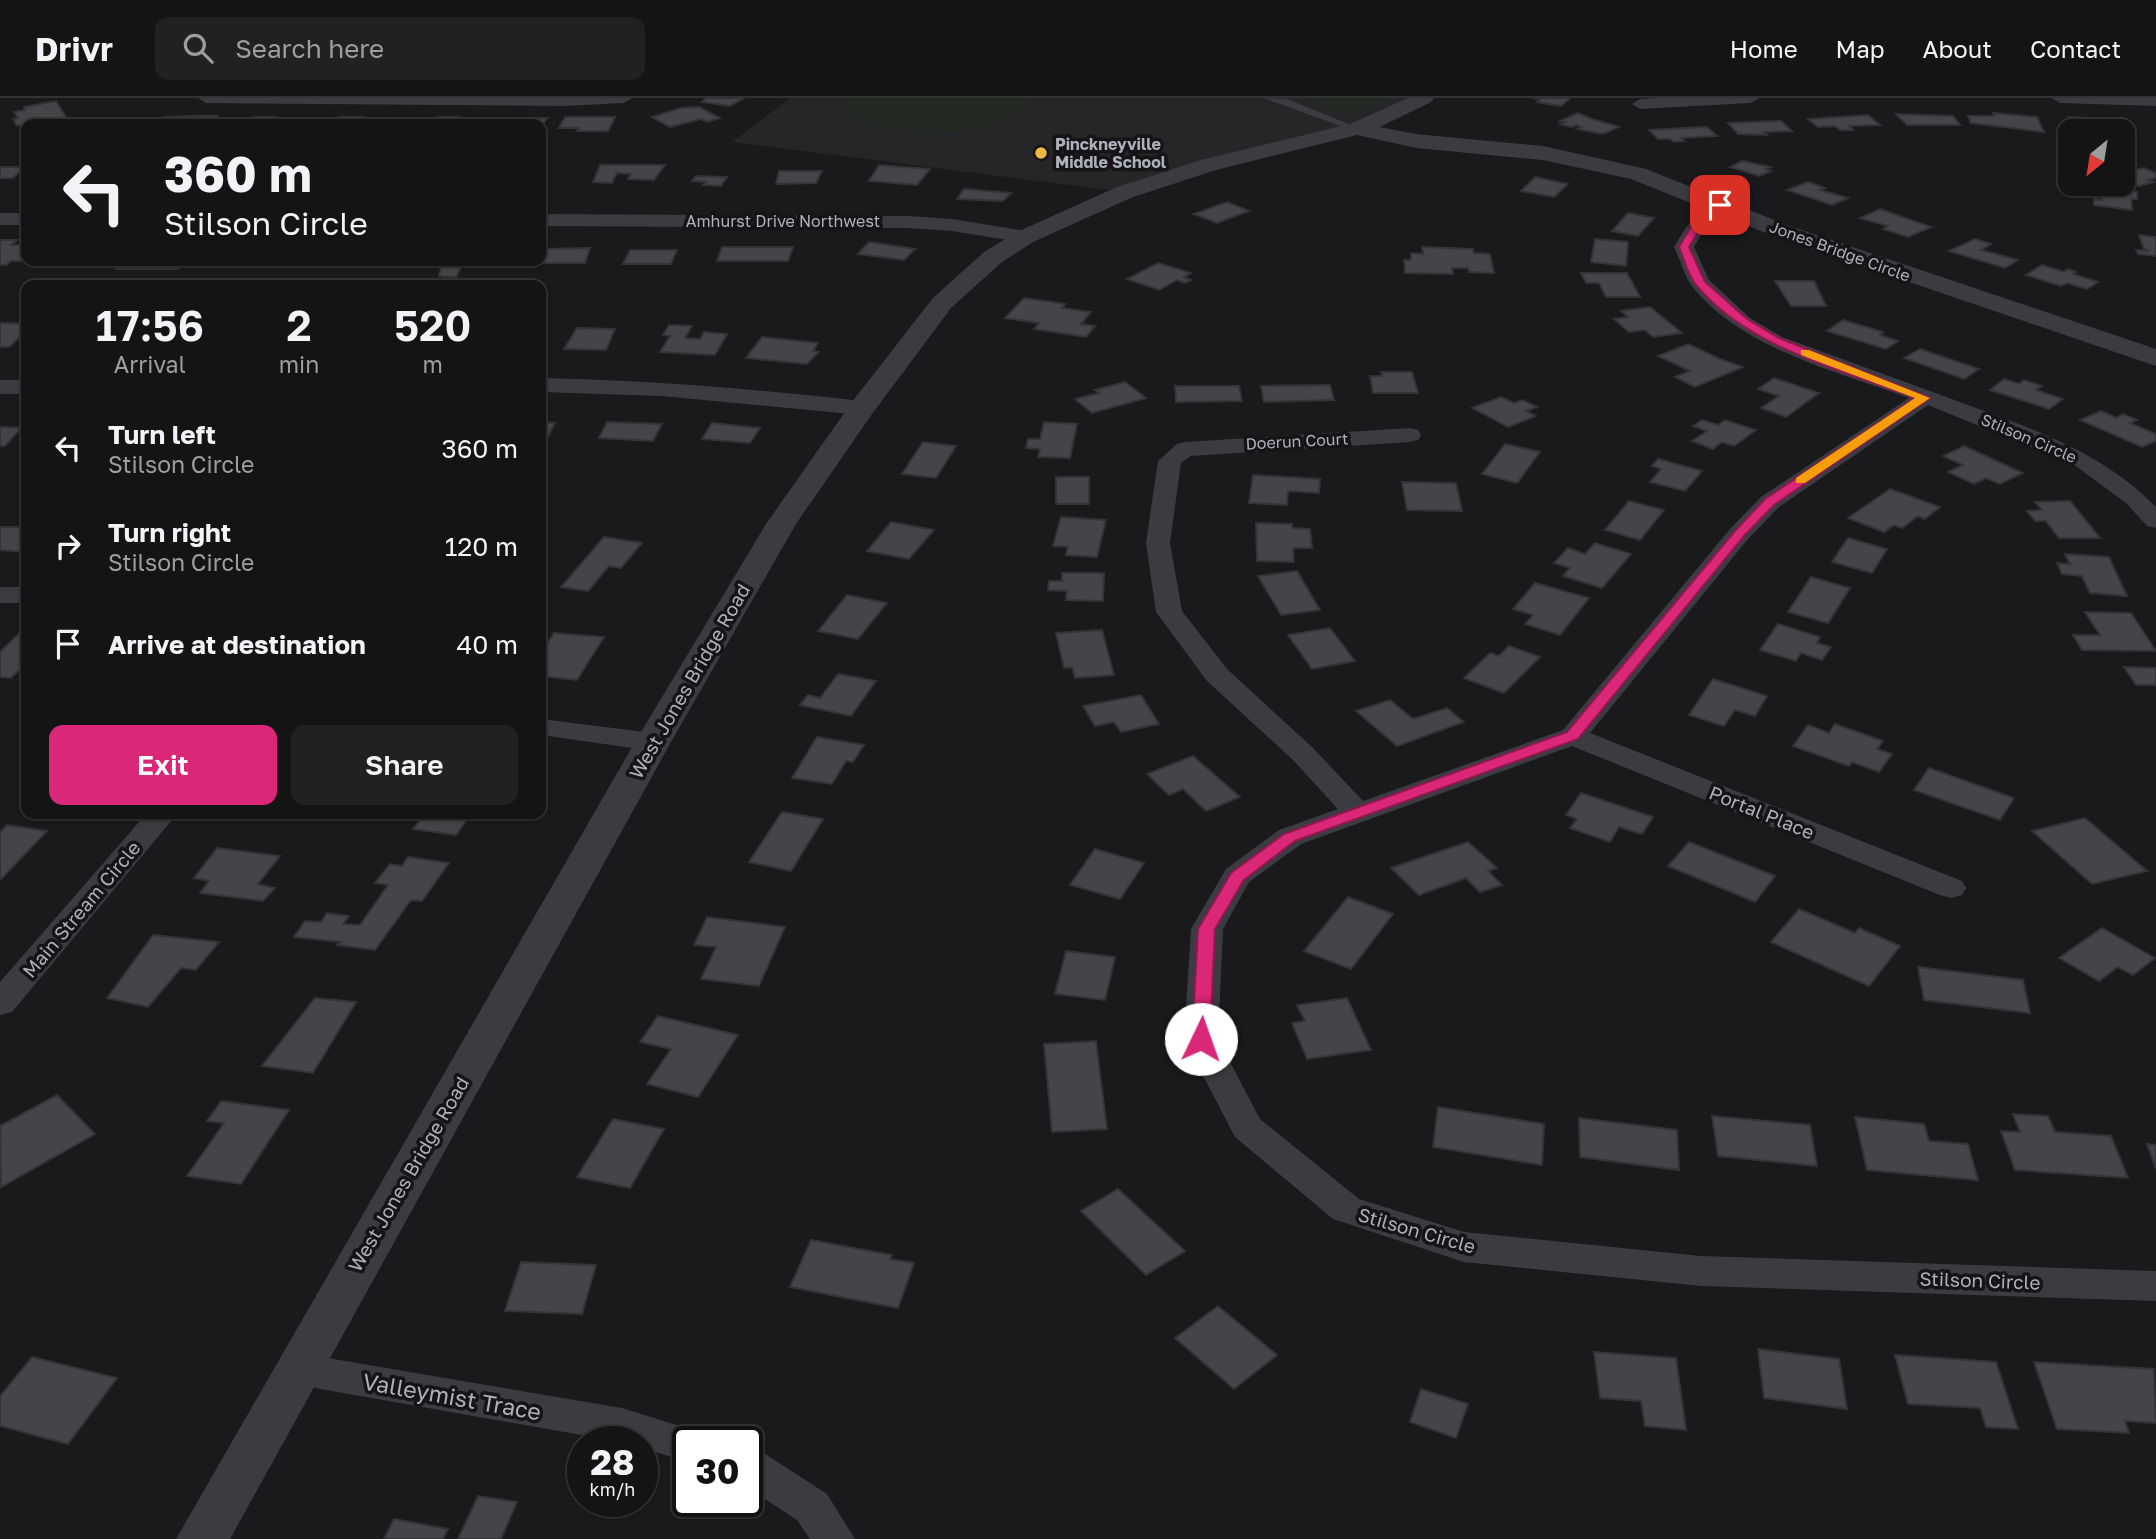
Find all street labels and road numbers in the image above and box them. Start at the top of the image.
street label: Amhurst Drive Northwest [686,211,880,231]
street label: Jones Bridge Circle [1767,216,1913,286]
street label: Stilson Circle [1978,409,2080,467]
street label: Doerun Court [1245,428,1349,454]
street label: West Jones Bridge Road [624,579,754,783]
street label: Portal Place [1706,780,1818,844]
street label: Main Stream Circle [17,836,145,982]
street label: West Jones Bridge Road [343,1072,473,1276]
street label: Stilson Circle [1356,1202,1478,1258]
street label: Stilson Circle [1919,1266,2041,1294]
street label: Valleymist Trace [361,1367,543,1425]

